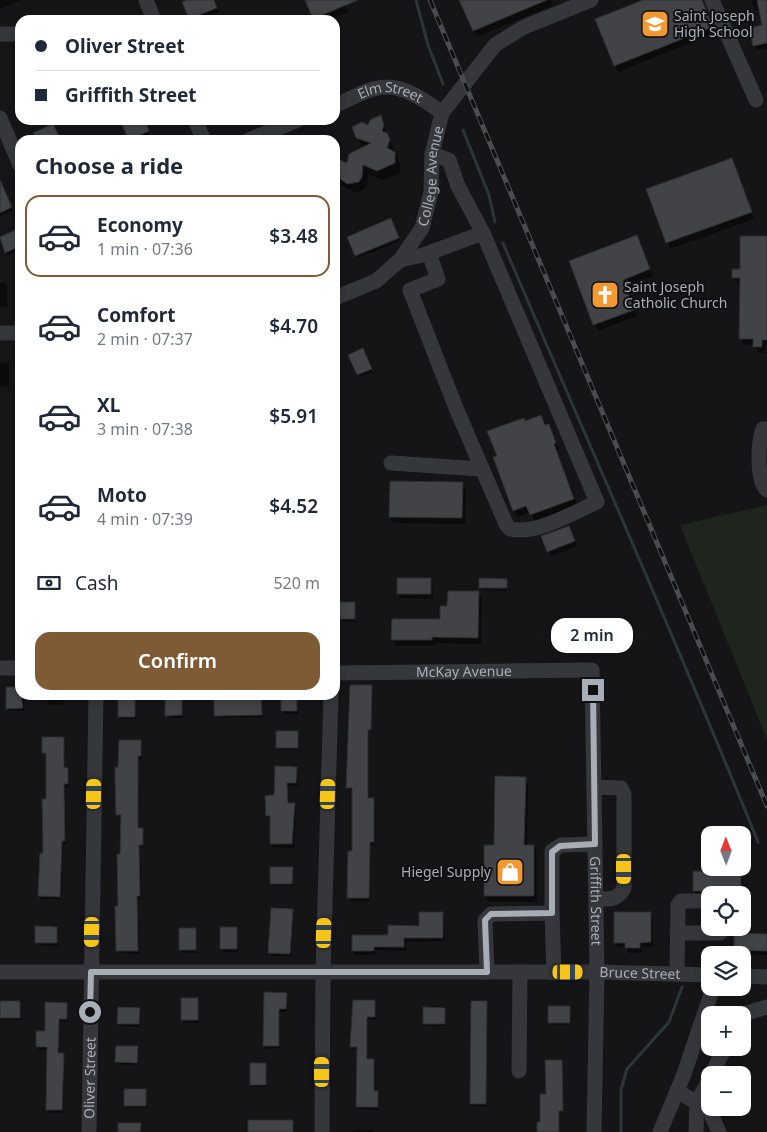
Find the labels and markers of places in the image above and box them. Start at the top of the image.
place label: Saint Joseph High School [674,6,755,41]
school or university icon: Saint Joseph High School [640,9,670,39]
place label: Saint Joseph Catholic Church [624,277,728,312]
church icon: Saint Joseph Catholic Church [590,280,620,310]
shop icon: Hiegel Supply [495,857,525,887]
place label: Hiegel Supply [401,862,492,881]

